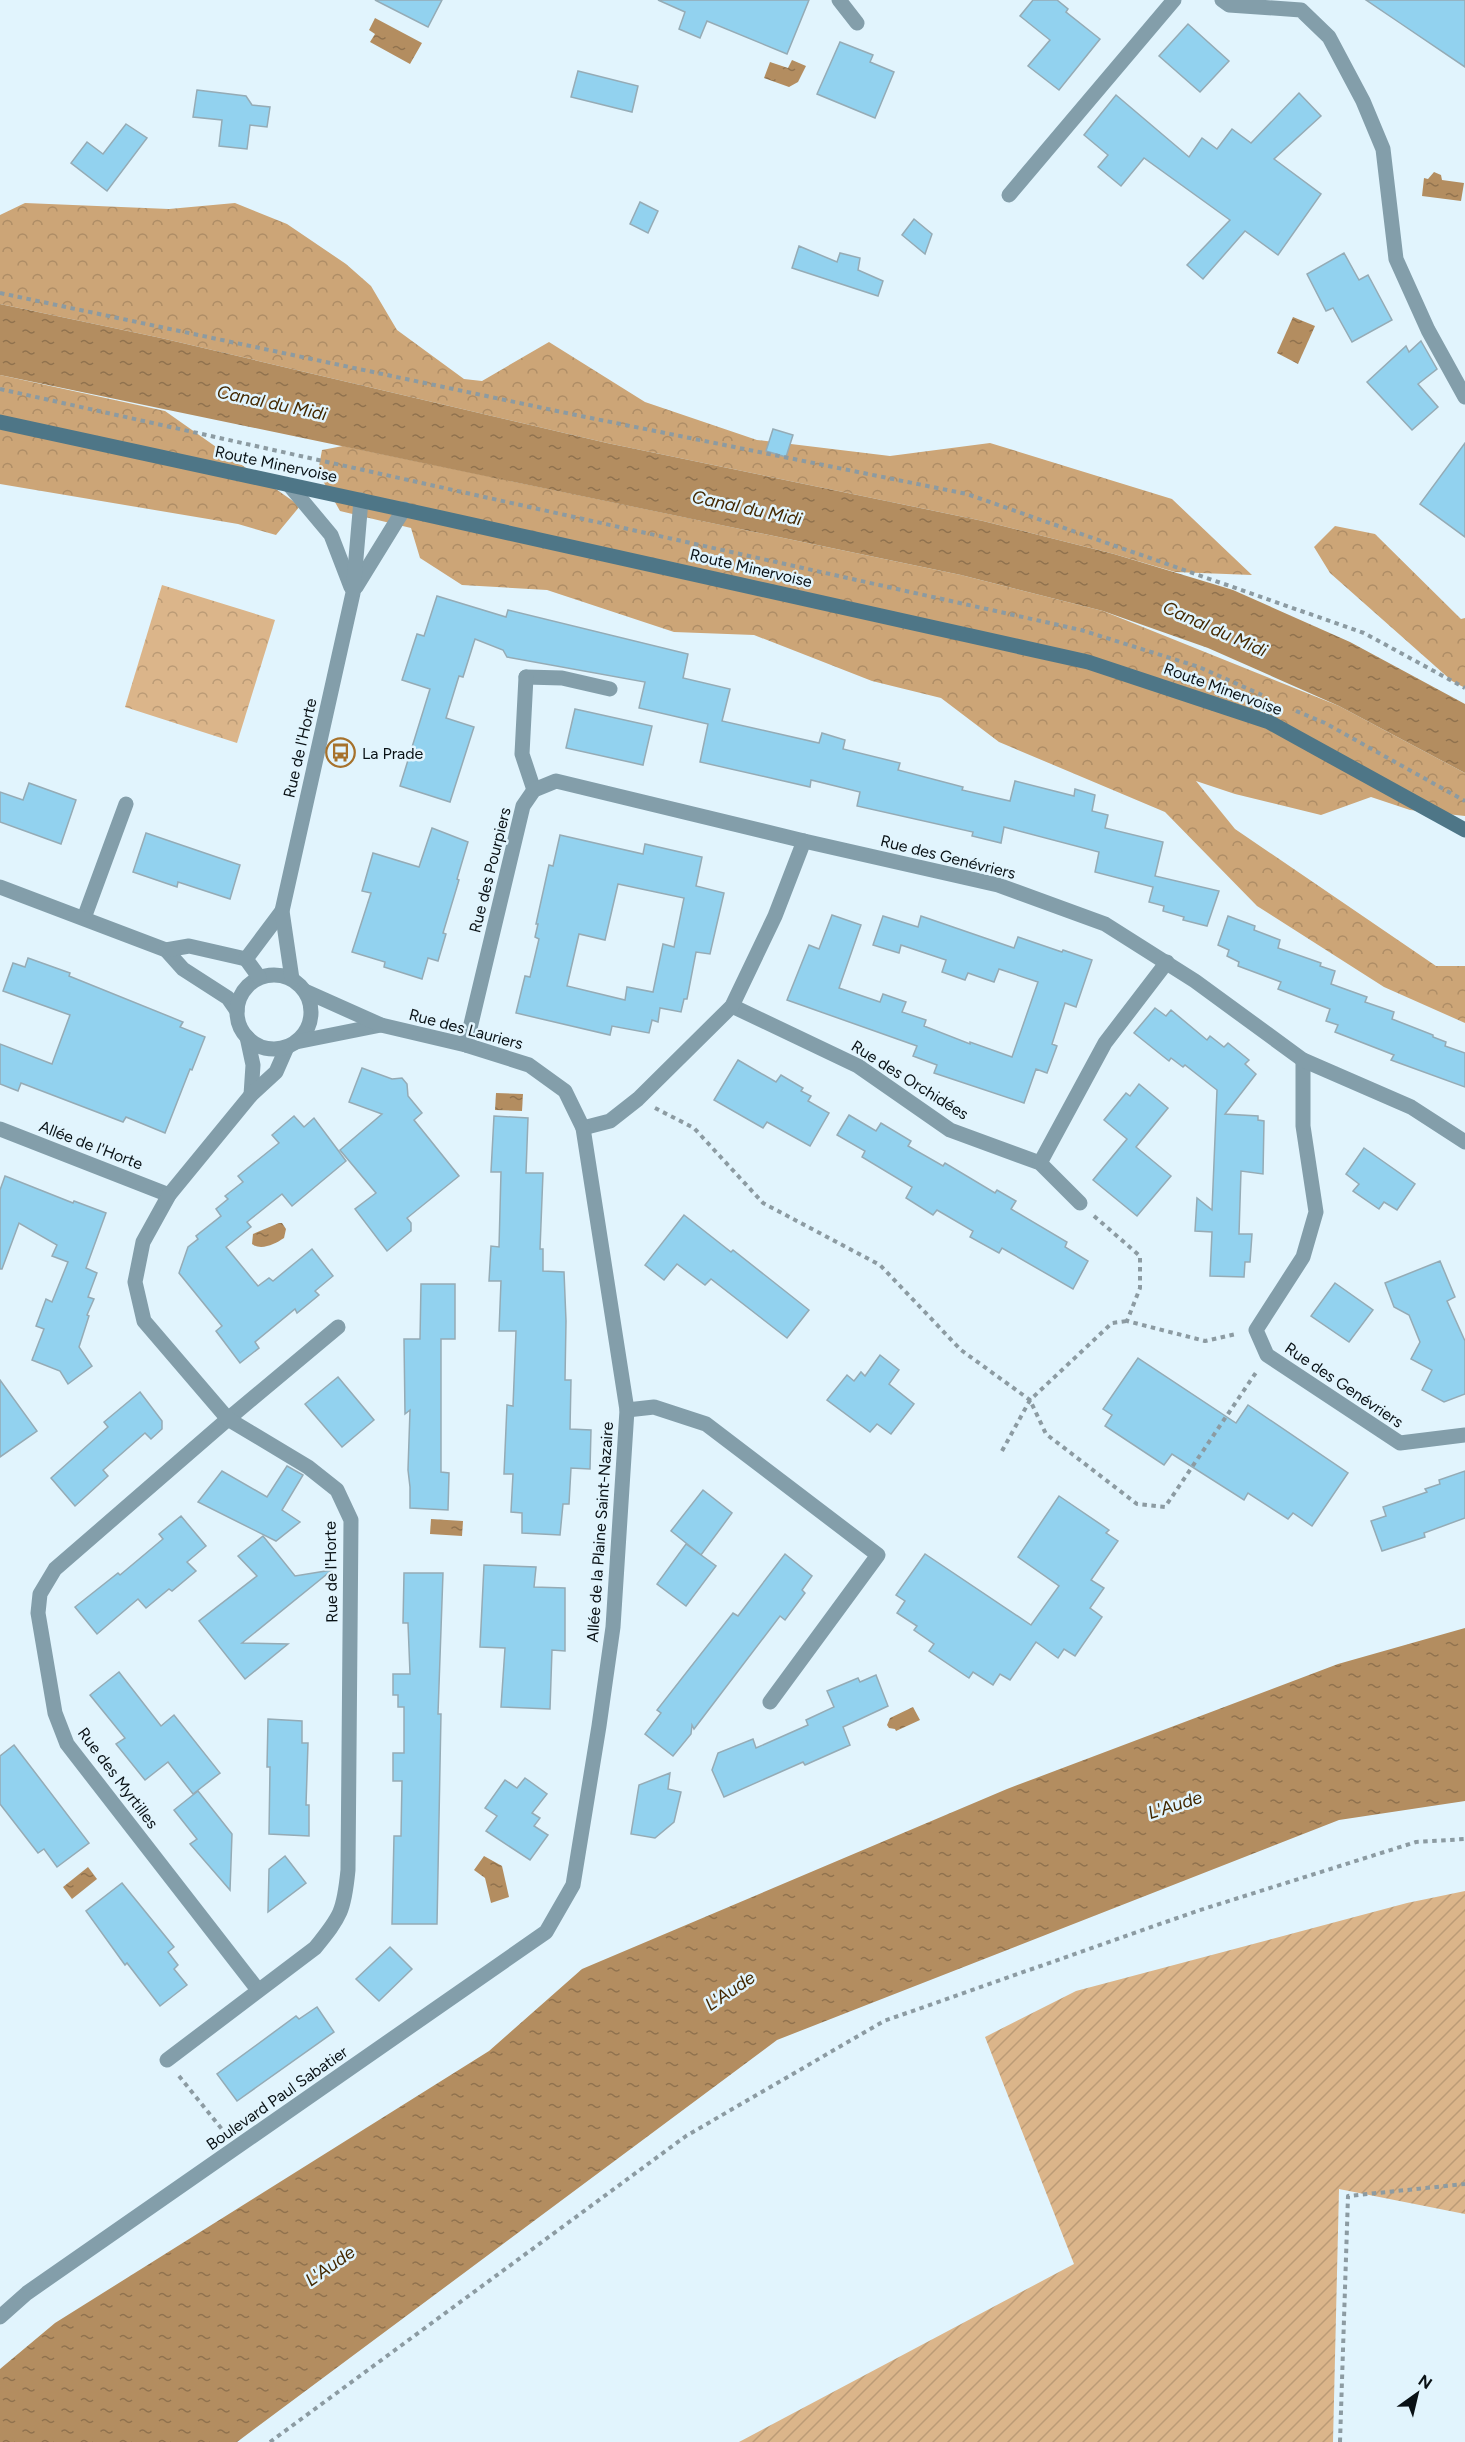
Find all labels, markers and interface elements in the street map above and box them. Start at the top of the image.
water label: Canal du Midi [215,381,330,426]
street label: Route Minervoise [213,442,339,486]
water label: Canal du Midi [690,486,805,531]
street label: Route Minervoise [688,545,814,591]
water label: Canal du Midi [1159,596,1271,662]
street label: Route Minervoise [1161,659,1285,719]
street label: Rue de l'Horte [279,696,321,800]
bus stop icon: La Prade [325,737,357,769]
place label: La Prade [362,744,424,763]
street label: Rue des Pourpiers [465,805,515,935]
street label: Rue des Genévriers [878,831,1018,883]
street label: Rue des Lauriers [407,1005,525,1053]
street label: Rue des Orchidées [848,1036,972,1124]
street label: Allée de l'Horte [36,1117,146,1174]
street label: Rue des Genévriers [1281,1338,1407,1432]
street label: Allée de la Plaine Saint-Nazaire [583,1421,617,1643]
street label: Rue de l'Horte [321,1521,341,1623]
street label: Rue des Myrtilles [74,1724,162,1832]
water label: L'Aude [1145,1786,1205,1824]
water label: L'Aude [701,1966,759,2016]
street label: Boulevard Paul Sabatier [203,2042,352,2154]
water label: L'Aude [301,2241,359,2291]
north arrow [1387,2364,1447,2424]
text: N [1415,2371,1436,2393]

